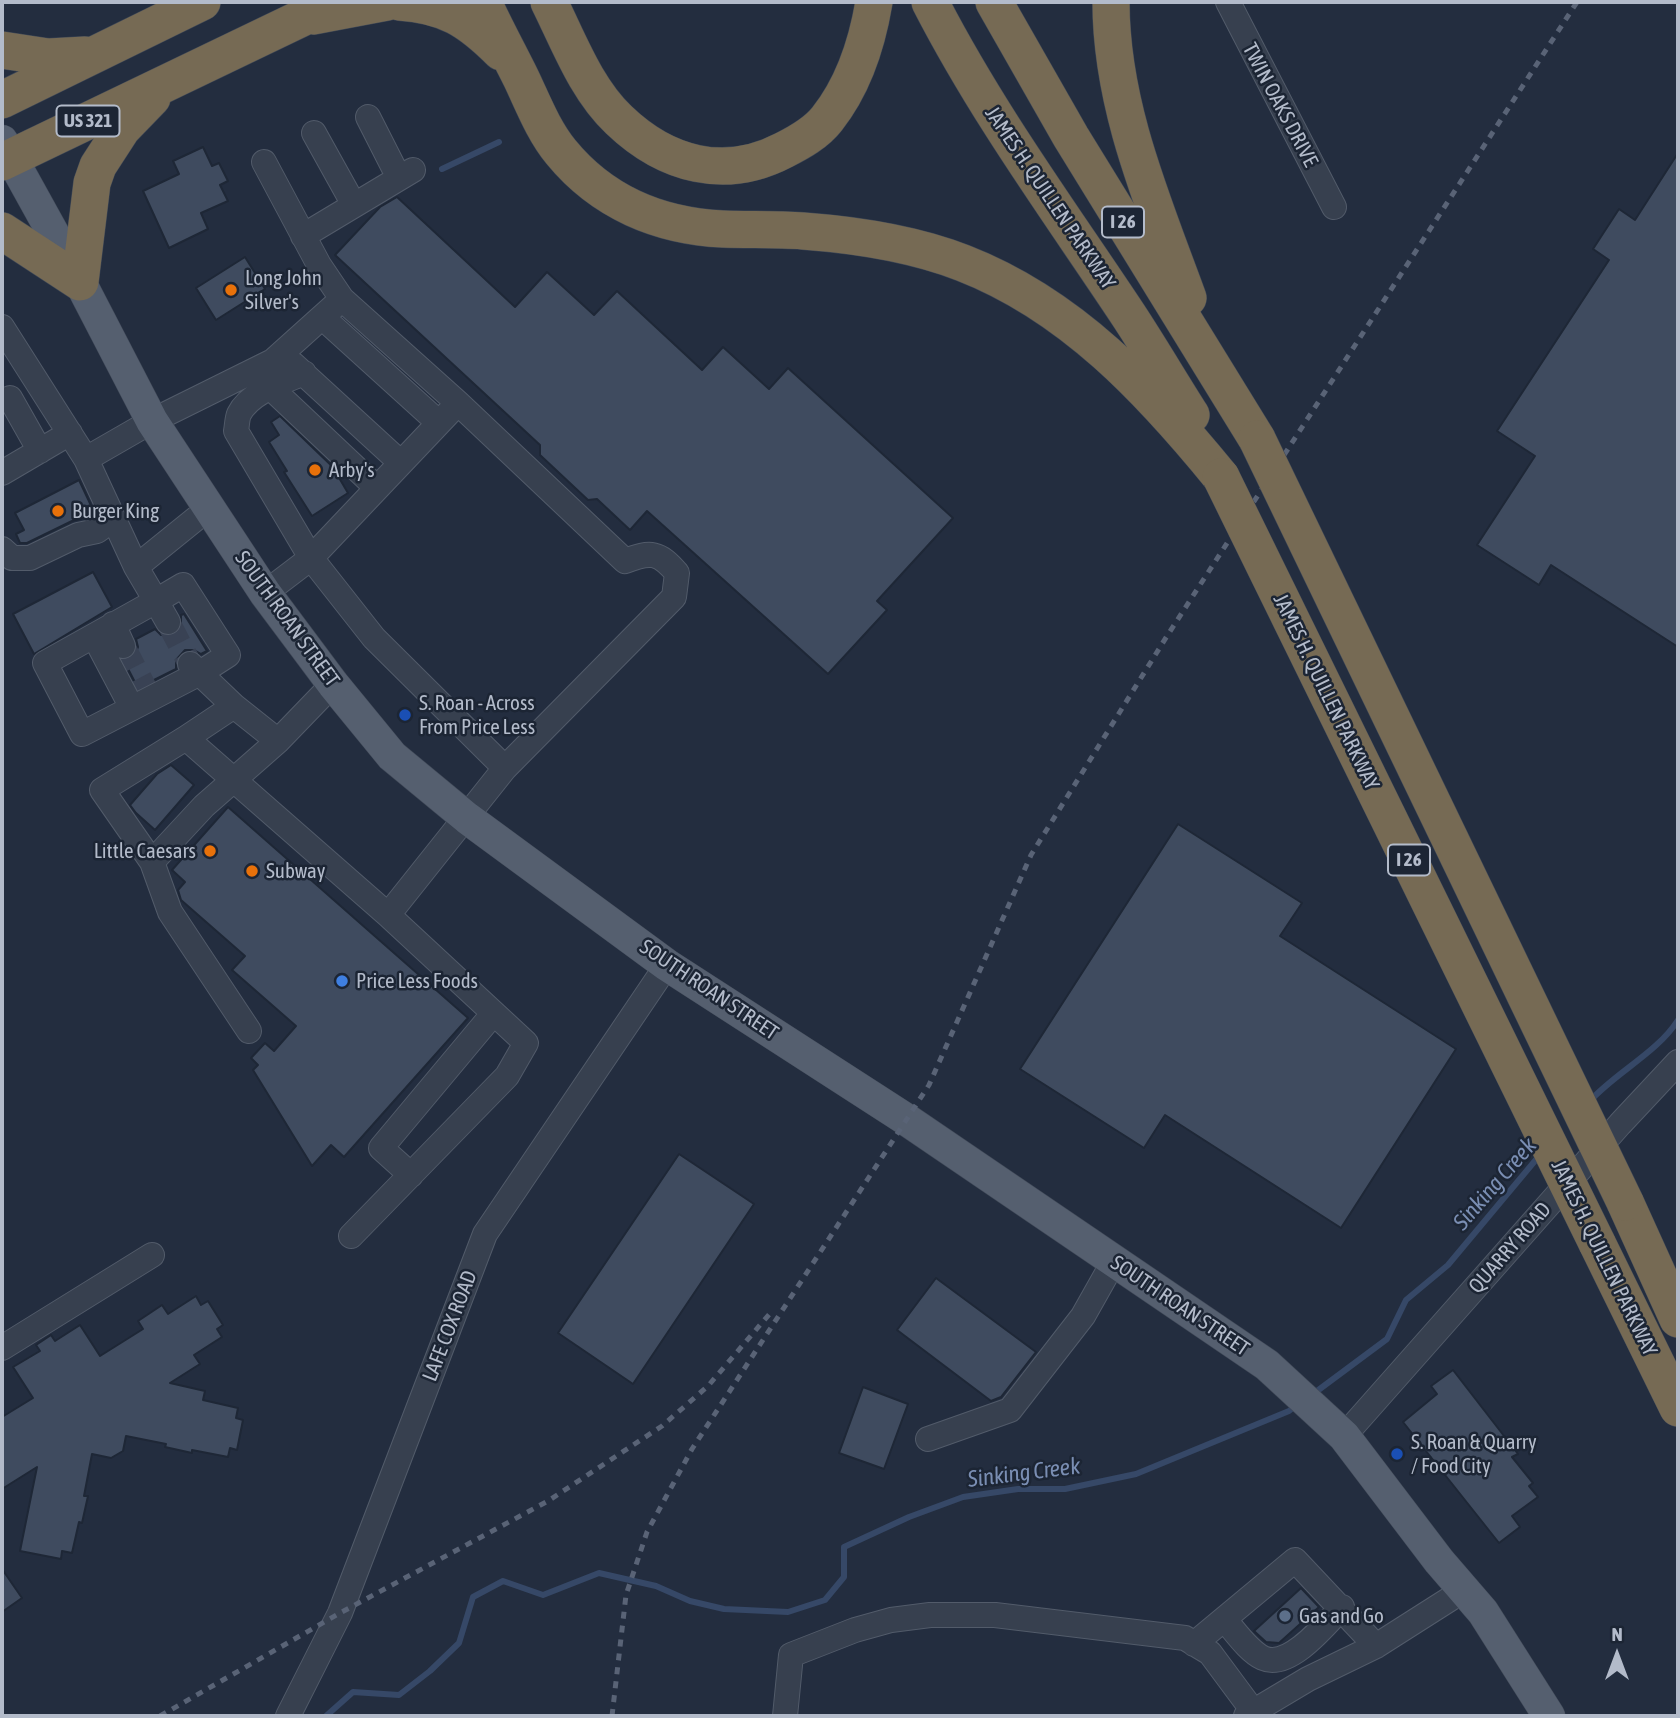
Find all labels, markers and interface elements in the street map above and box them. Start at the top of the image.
street label: TWIN OAKS DRIVE [1237,39,1323,171]
street label: JAMES H. QUILLEN PARKWAY [979,102,1121,294]
road number: US 321 [56,105,119,136]
road number: I 26 [1102,206,1144,238]
place label: Long John Silver's [245,265,322,315]
marker: Long John Silver's [223,282,239,298]
place label: Arby's [329,457,375,483]
marker: Arby's [307,462,323,478]
place label: Burger King [72,498,159,524]
marker: Burger King [50,503,66,519]
street label: SOUTH ROAN STREET [229,546,345,692]
street label: JAMES H. QUILLEN PARKWAY [1268,590,1384,794]
place label: S. Roan - Across From Price Less [419,690,535,740]
marker: S. Roan - Across From Price Less [397,707,413,723]
place label: Little Caesars [94,838,196,864]
marker: Little Caesars [202,843,218,859]
road number: I 26 [1388,845,1430,876]
place label: Subway [266,858,325,884]
marker: Subway [244,863,260,879]
street label: SOUTH ROAN STREET [635,934,783,1046]
place label: Price Less Foods [356,968,478,994]
marker: Price Less Foods [334,973,350,989]
water label: Sinking Creek [1448,1132,1542,1236]
street label: JAMES H. QUILLEN PARKWAY [1546,1156,1662,1360]
street label: QUARRY ROAD [1464,1197,1556,1299]
street label: SOUTH ROAN STREET [1106,1250,1254,1362]
street label: LAFE COX ROAD [417,1267,483,1385]
place label: S. Roan & Quarry / Food City [1411,1429,1537,1479]
marker: S. Roan & Quarry / Food City [1389,1446,1405,1462]
water label: Sinking Creek [966,1452,1082,1494]
place label: Gas and Go [1299,1603,1384,1629]
marker: Gas and Go [1277,1608,1293,1624]
north arrow [1582,1620,1652,1690]
text: N [1611,1623,1623,1645]

